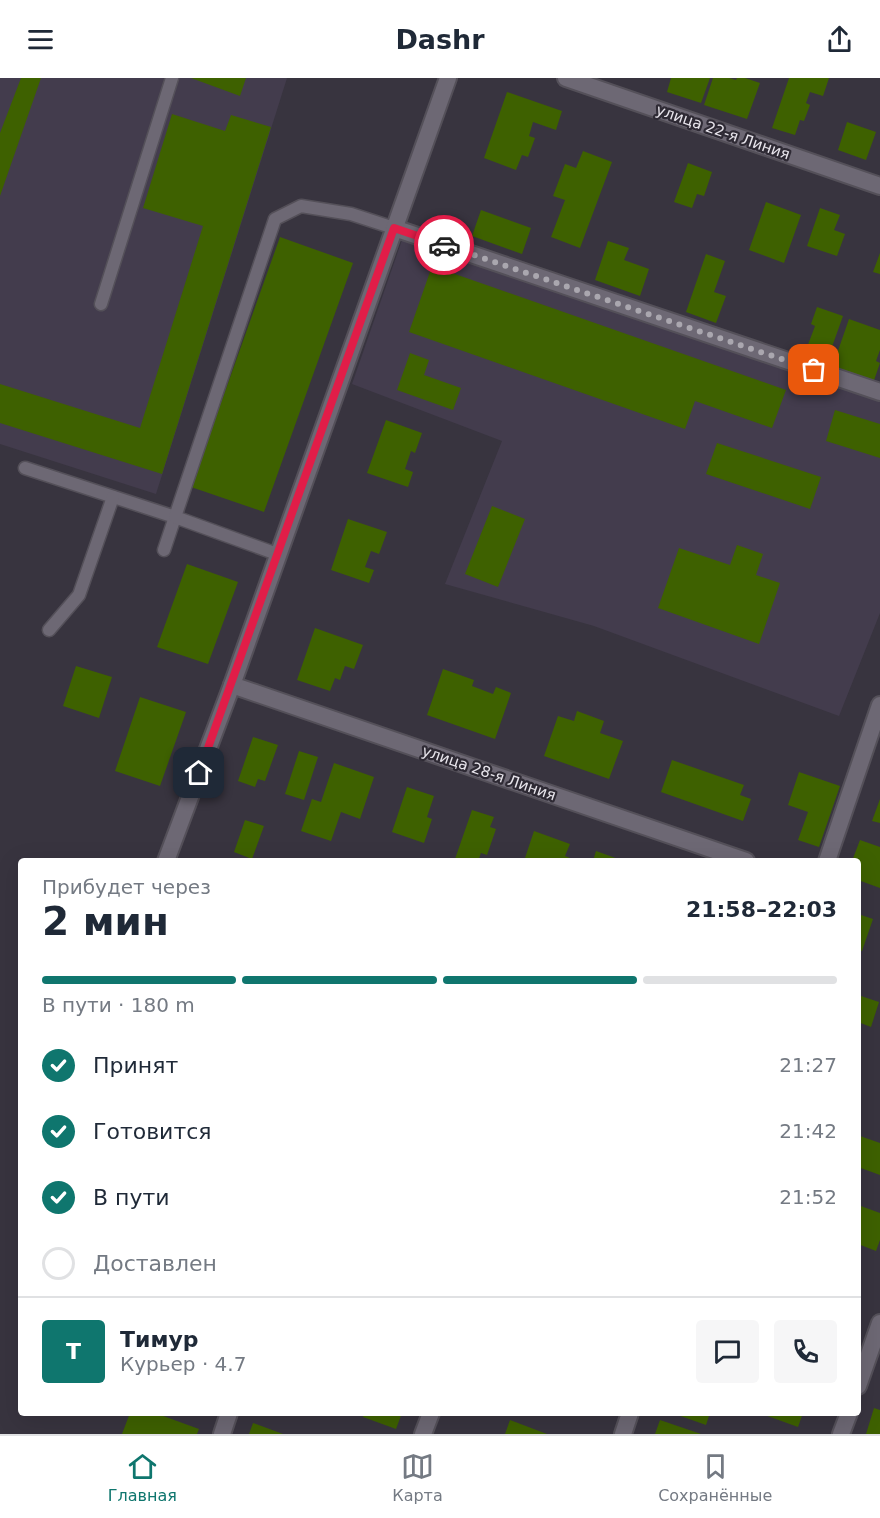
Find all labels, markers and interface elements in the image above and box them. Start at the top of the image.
icon: menu [24,23,57,56]
icon: share [823,23,856,56]
text: Dashr [395,24,485,55]
street label: улица 22-я Линия [654,101,792,163]
courier [414,215,474,275]
icon: car [428,229,461,262]
pin [788,344,839,395]
icon: bag [797,353,830,386]
street label: улица 28-я Линия [420,742,558,804]
pin [173,747,224,798]
icon: home [182,756,215,789]
text: Прибудет через [42,875,211,899]
text: 21:58–22:03 [686,897,837,922]
text: 2 мин [42,899,169,944]
text: В пути · 180 m [42,993,195,1017]
icon: check [42,1049,75,1082]
text: Принят [93,1053,178,1078]
text: 21:27 [779,1053,837,1077]
icon: check [42,1115,75,1148]
text: Готовится [93,1119,212,1144]
text: 21:42 [779,1119,837,1143]
icon: check [42,1181,75,1214]
text: В пути [93,1185,170,1210]
text: 21:52 [779,1185,837,1209]
text: Доставлен [93,1251,217,1276]
button: chat [696,1320,759,1383]
button: phone [774,1320,837,1383]
text: Тимур [120,1327,199,1352]
text: Т [66,1339,81,1364]
text: Курьер · 4.7 [120,1352,246,1376]
tab: Главная [108,1450,177,1505]
tab: Карта [392,1450,443,1505]
tab: Сохранённые [658,1450,772,1505]

